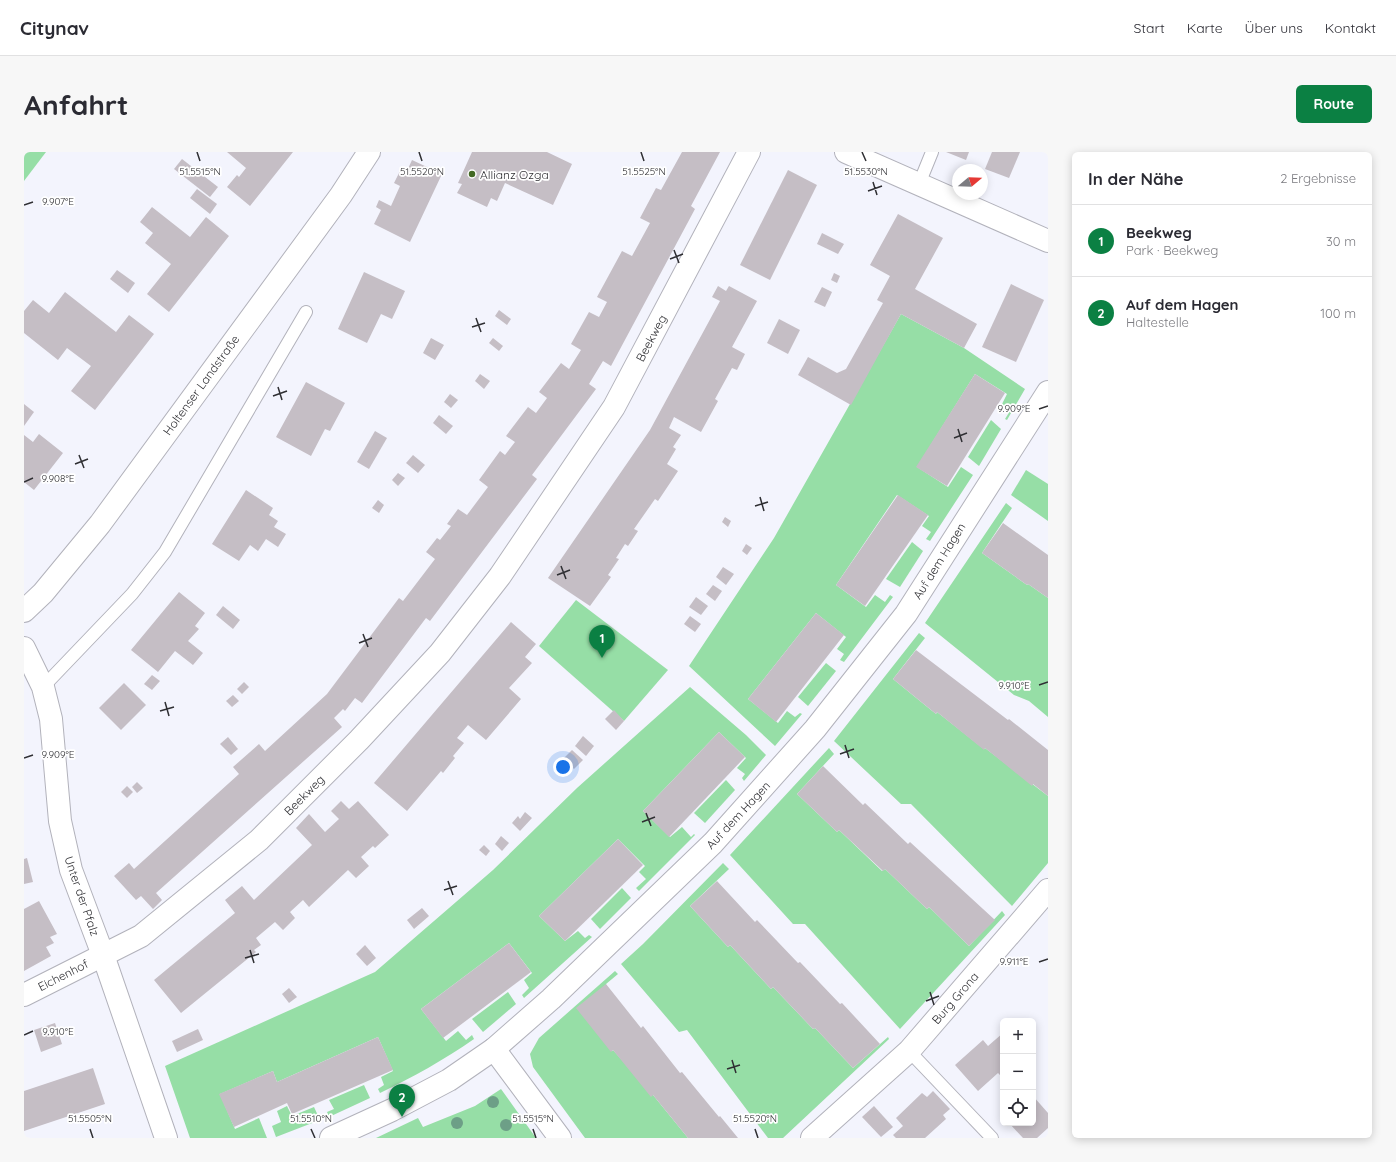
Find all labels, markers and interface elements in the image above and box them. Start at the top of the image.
text: Citynav [20,16,89,40]
text: Start [1133,19,1165,37]
text: Karte [1187,19,1223,37]
text: Über uns [1245,19,1303,37]
text: Kontakt [1325,19,1376,37]
button: Route [1296,85,1372,123]
text: Anfahrt [24,87,128,122]
north arrow [952,164,988,200]
text: 51.5515°N [179,165,221,178]
text: 51.5520°N [400,165,444,178]
text: 51.5525°N [622,165,666,178]
text: 51.5530°N [844,165,888,178]
place label: Allianz Ozga [480,167,549,182]
text: In der Nähe [1088,168,1184,189]
marker: Allianz Ozga [467,169,477,179]
text: 2 Ergebnisse [1280,170,1356,186]
text: 9.907°E [42,195,74,208]
text: Beekweg [1126,223,1192,242]
text: 1 [1098,233,1104,249]
text: 30 m [1326,233,1356,249]
text: Park · Beekweg [1126,242,1218,258]
text: Auf dem Hagen [1126,295,1239,314]
text: 2 [1097,305,1105,321]
text: 100 m [1320,305,1356,321]
street label: Beekweg [632,312,670,364]
text: Haltestelle [1126,314,1189,330]
street label: Holtenser Landstraße [160,332,242,438]
text: 9.909°E [997,402,1031,415]
text: 9.908°E [42,472,75,485]
street label: Auf dem Hagen [910,520,968,602]
pin: 1 [589,625,615,658]
text: 9.910°E [998,679,1030,692]
text: 9.909°E [41,748,75,761]
your location [553,757,573,777]
street label: Beekweg [281,772,327,818]
street label: Auf dem Hagen [703,778,773,852]
street label: Unter der Pfalz [61,854,103,938]
text: 9.911°E [999,955,1029,968]
street label: Eichenhof [35,956,91,994]
street label: Burg Grona [928,969,982,1027]
map controls [1000,1018,1036,1126]
button: + [1000,1018,1036,1054]
text: 9.910°E [42,1025,74,1038]
button: − [1000,1054,1036,1090]
pin: 2 [389,1084,415,1117]
button: locate [1000,1090,1036,1126]
text: 51.5505°N [68,1112,112,1125]
text: 51.5510°N [290,1112,332,1125]
text: 51.5515°N [512,1112,554,1125]
text: 51.5520°N [733,1112,777,1125]

